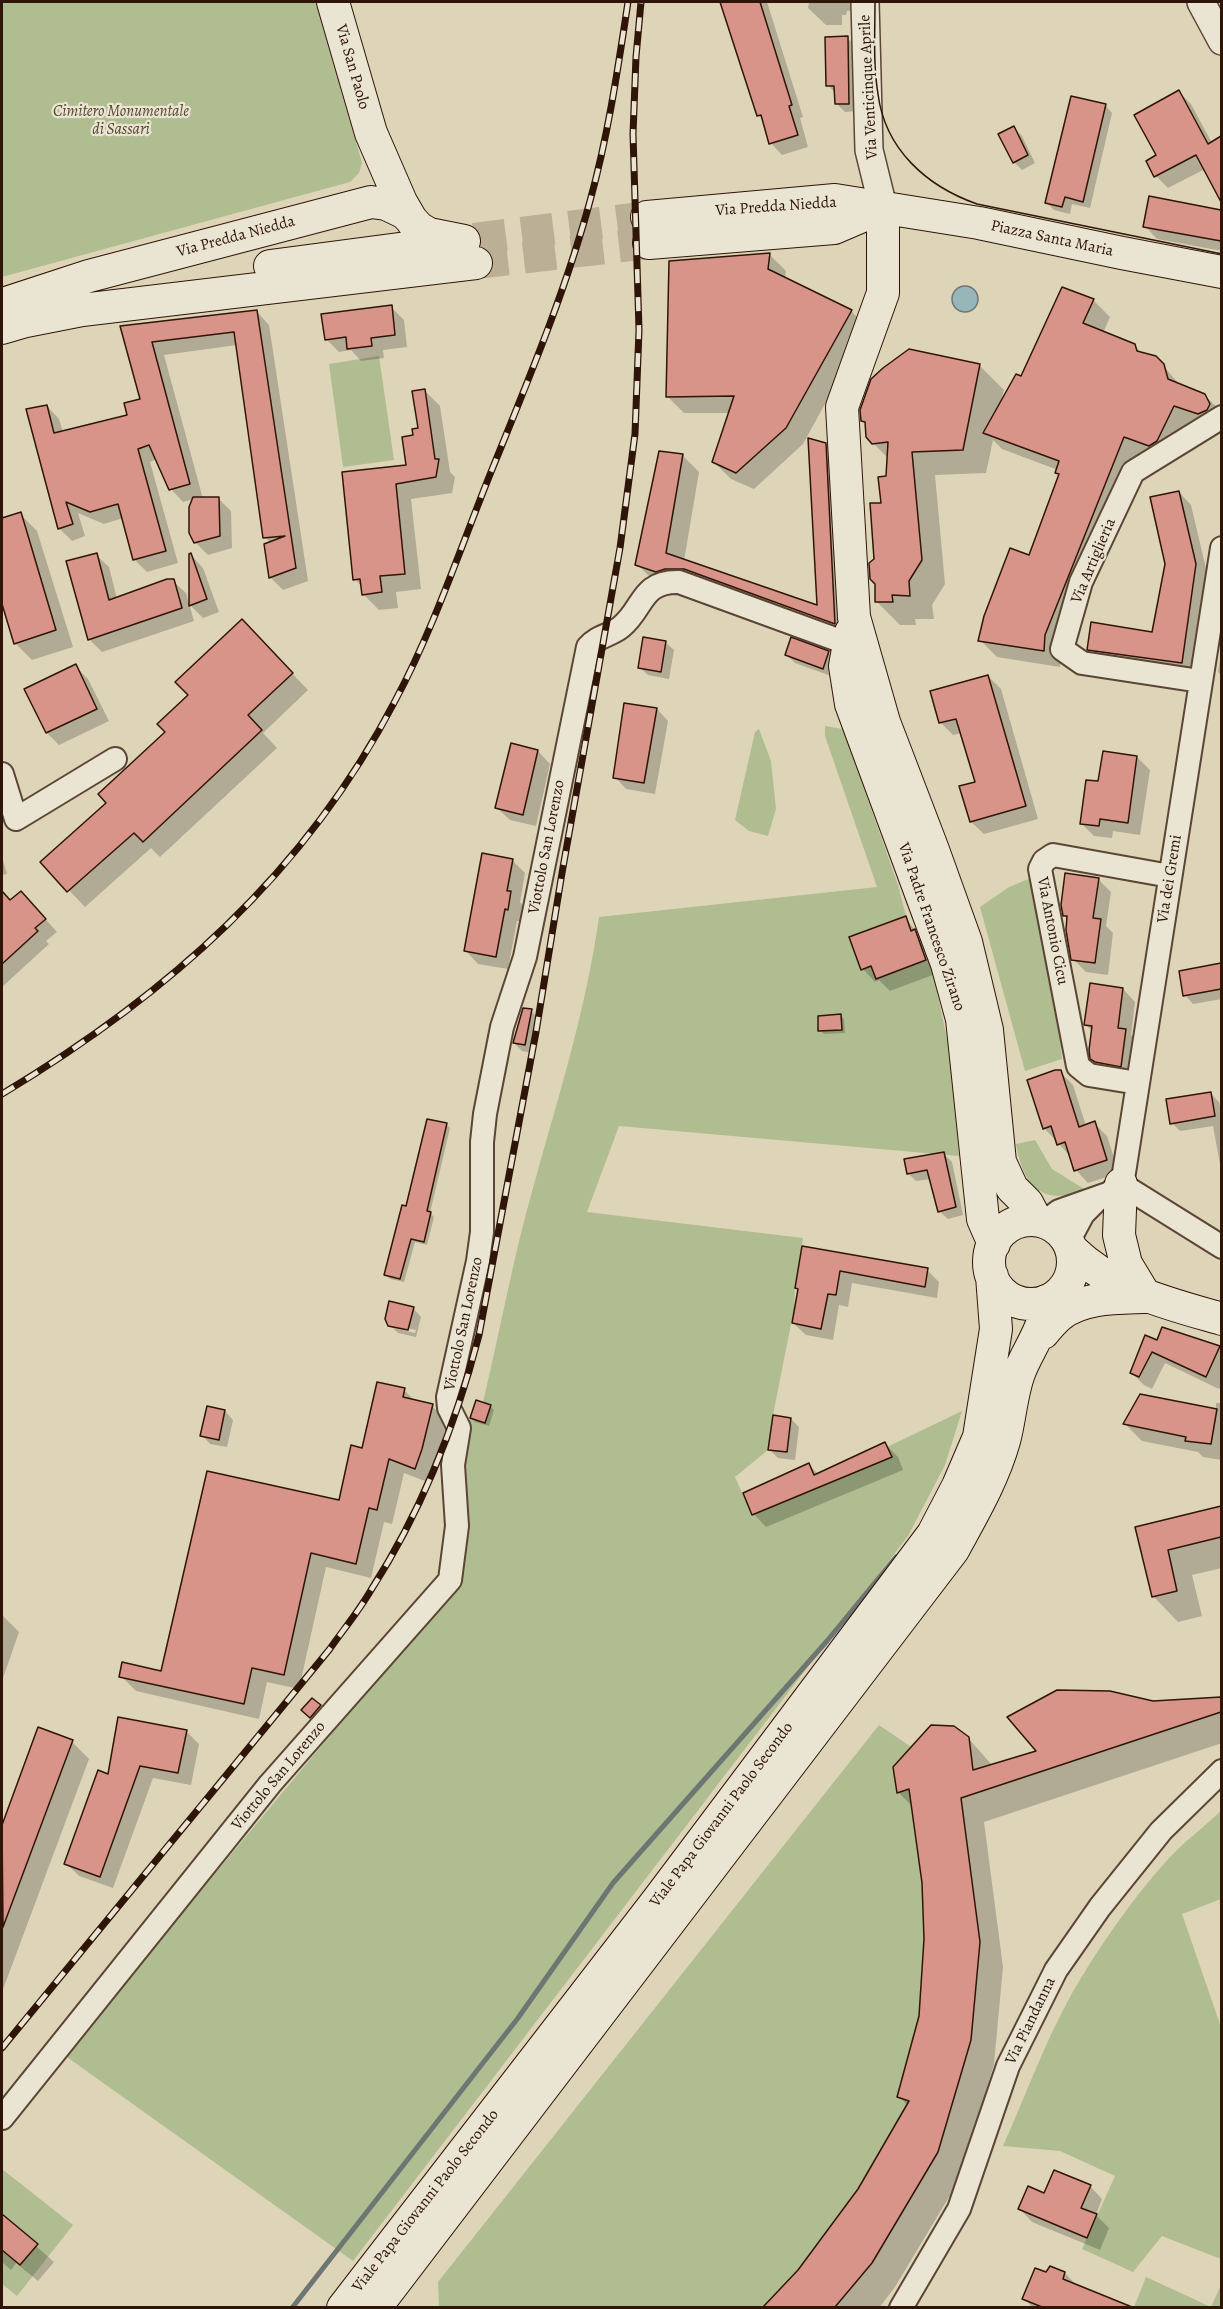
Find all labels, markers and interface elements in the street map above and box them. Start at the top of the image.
street label: Via Venticinque Aprile [856,14,882,160]
street label: Via San Paolo [331,22,373,112]
park label: Cimitero Monumentale di Sassari [53,102,189,140]
street label: Via Predda Niedda [715,193,837,221]
street label: Via Predda Niedda [175,212,297,262]
street label: Piazza Santa Maria [989,217,1115,261]
street label: Via Artiglieria [1067,515,1121,607]
street label: Viottolo San Lorenzo [525,778,569,916]
street label: Via dei Gremi [1154,834,1186,924]
street label: Via Padre Francesco Zirano [893,840,969,1014]
street label: Via Antonio Cicu [1032,875,1072,987]
street label: Viottolo San Lorenzo [440,1255,488,1393]
street label: Viottolo San Lorenzo [228,1718,330,1834]
street label: Viale Papa Giovanni Paolo Secondo [646,1719,798,1911]
street label: Via Piandanna [1002,1974,1060,2068]
street label: Viale Papa Giovanni Paolo Secondo [349,2106,503,2296]

